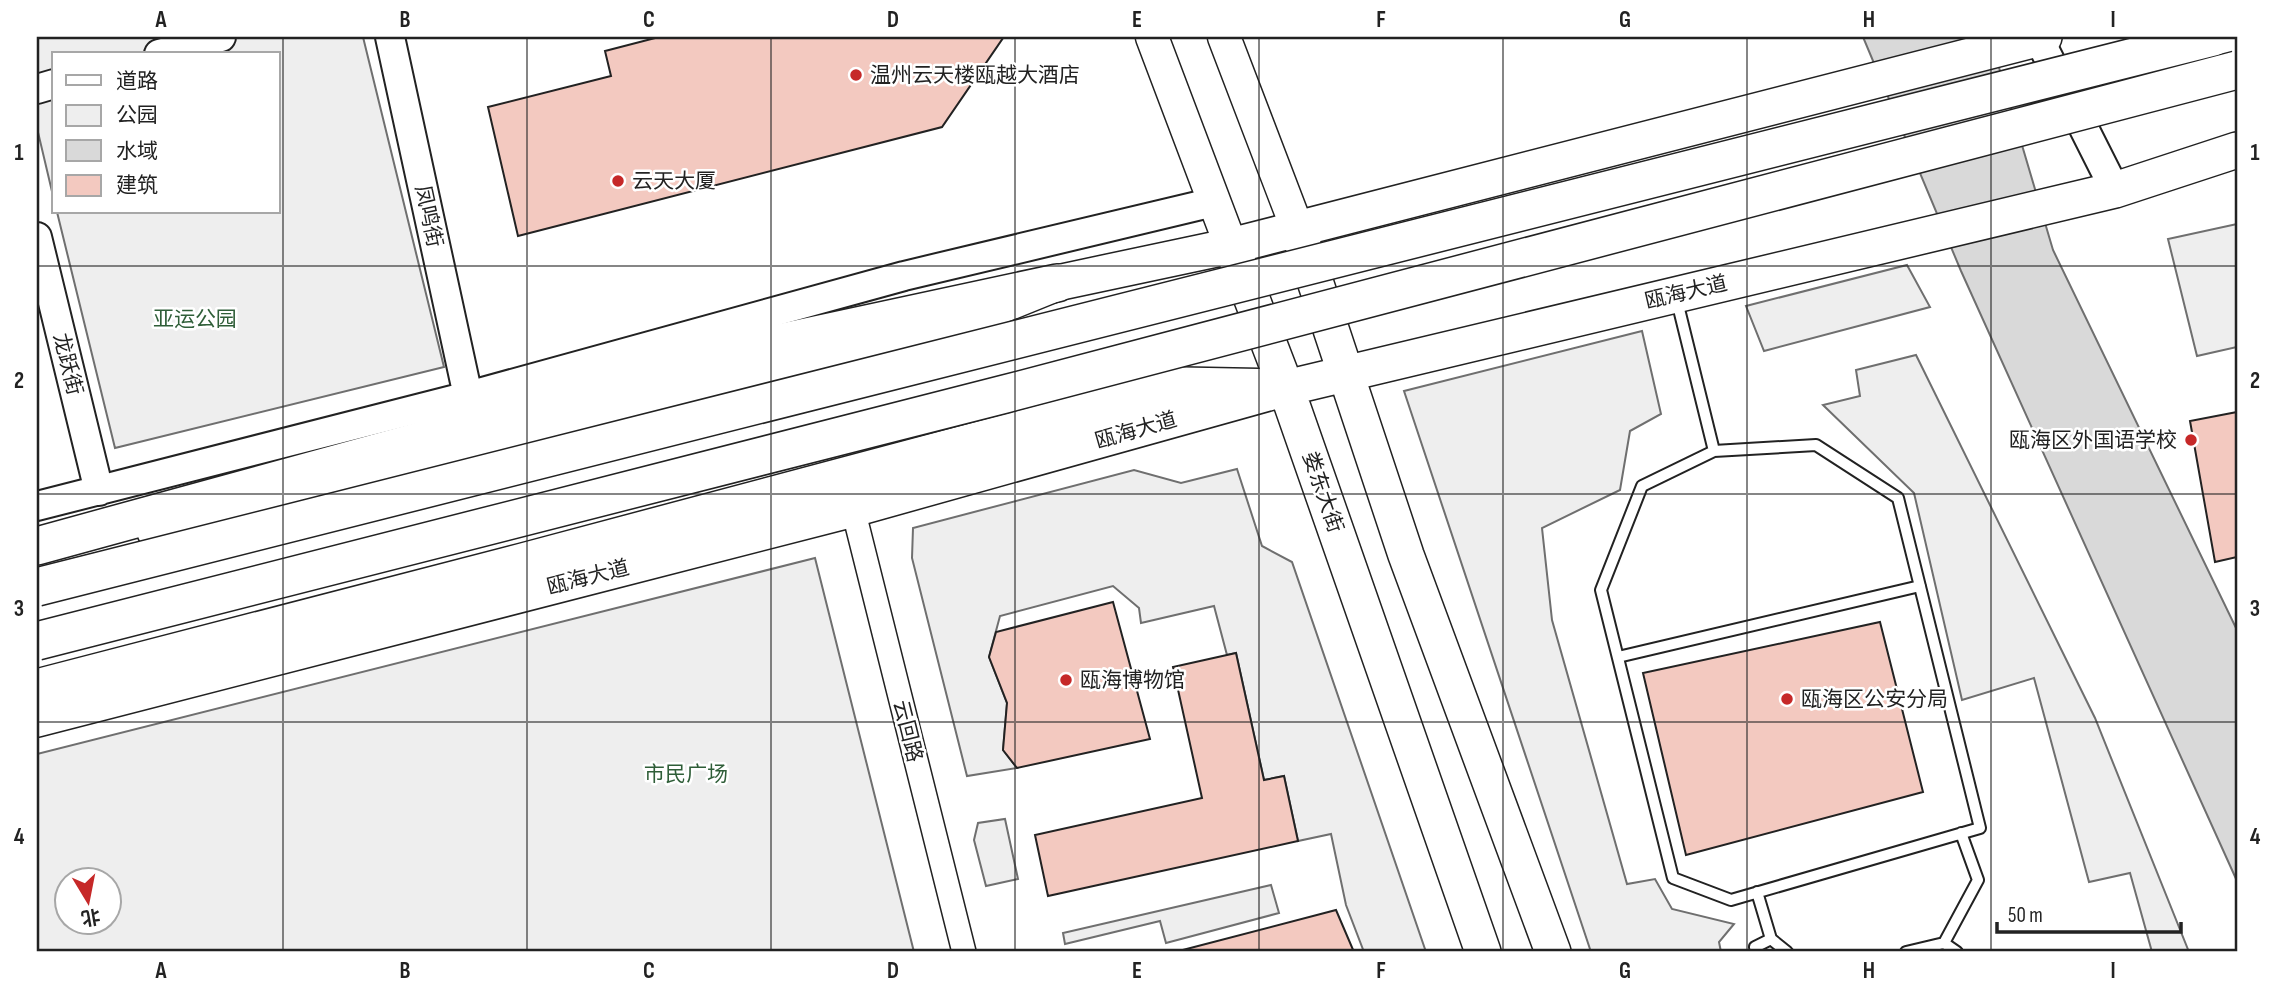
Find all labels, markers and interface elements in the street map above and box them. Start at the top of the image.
text: A [155,6,168,34]
text: B [400,6,411,34]
text: C [643,6,655,34]
text: D [887,6,899,34]
text: E [1132,6,1142,34]
text: F [1376,6,1386,34]
text: G [1619,6,1631,34]
text: H [1863,6,1875,34]
text: I [2110,6,2116,34]
legend [52,52,280,214]
place label: 温州云天楼瓯越大酒店 [870,63,1080,88]
marker: 温州云天楼瓯越大酒店 [848,67,864,83]
text: 道路 [116,69,158,94]
text: 公园 [116,103,158,128]
text: 1 [14,139,24,167]
text: 水域 [116,139,158,164]
text: 1 [2250,139,2260,167]
place label: 云天大厦 [632,169,716,194]
text: 建筑 [116,173,158,198]
marker: 云天大厦 [610,173,626,189]
street label: 凤鸣街 [410,183,447,250]
street label: 瓯海大道 [1642,271,1730,314]
park label: 亚运公园 [153,307,237,332]
street label: 龙跃街 [48,331,87,398]
text: 2 [14,367,24,395]
text: 2 [2250,367,2260,395]
street label: 瓯海大道 [1092,407,1180,454]
place label: 瓯海区外国语学校 [2009,428,2177,453]
marker: 瓯海区外国语学校 [2183,432,2199,448]
street label: 娄东大街 [1297,448,1348,536]
street label: 瓯海大道 [544,555,632,600]
text: 3 [14,595,24,623]
text: 3 [2250,595,2260,623]
place label: 瓯海博物馆 [1080,668,1185,693]
marker: 瓯海博物馆 [1058,672,1074,688]
place label: 瓯海区公安分局 [1801,687,1948,712]
marker: 瓯海区公安分局 [1779,691,1795,707]
street label: 云回路 [888,698,927,765]
park label: 市民广场 [644,762,728,787]
text: 4 [14,823,25,851]
text: 4 [2250,823,2261,851]
north arrow [52,866,122,936]
scale bar [1997,891,2181,935]
text: 北 [79,903,102,929]
text: 50 m [2008,903,2043,928]
text: A [155,957,168,985]
text: B [400,957,411,985]
text: C [643,957,655,985]
text: D [887,957,899,985]
text: E [1132,957,1142,985]
text: F [1376,957,1386,985]
text: G [1619,957,1631,985]
text: H [1863,957,1875,985]
text: I [2110,957,2116,985]

